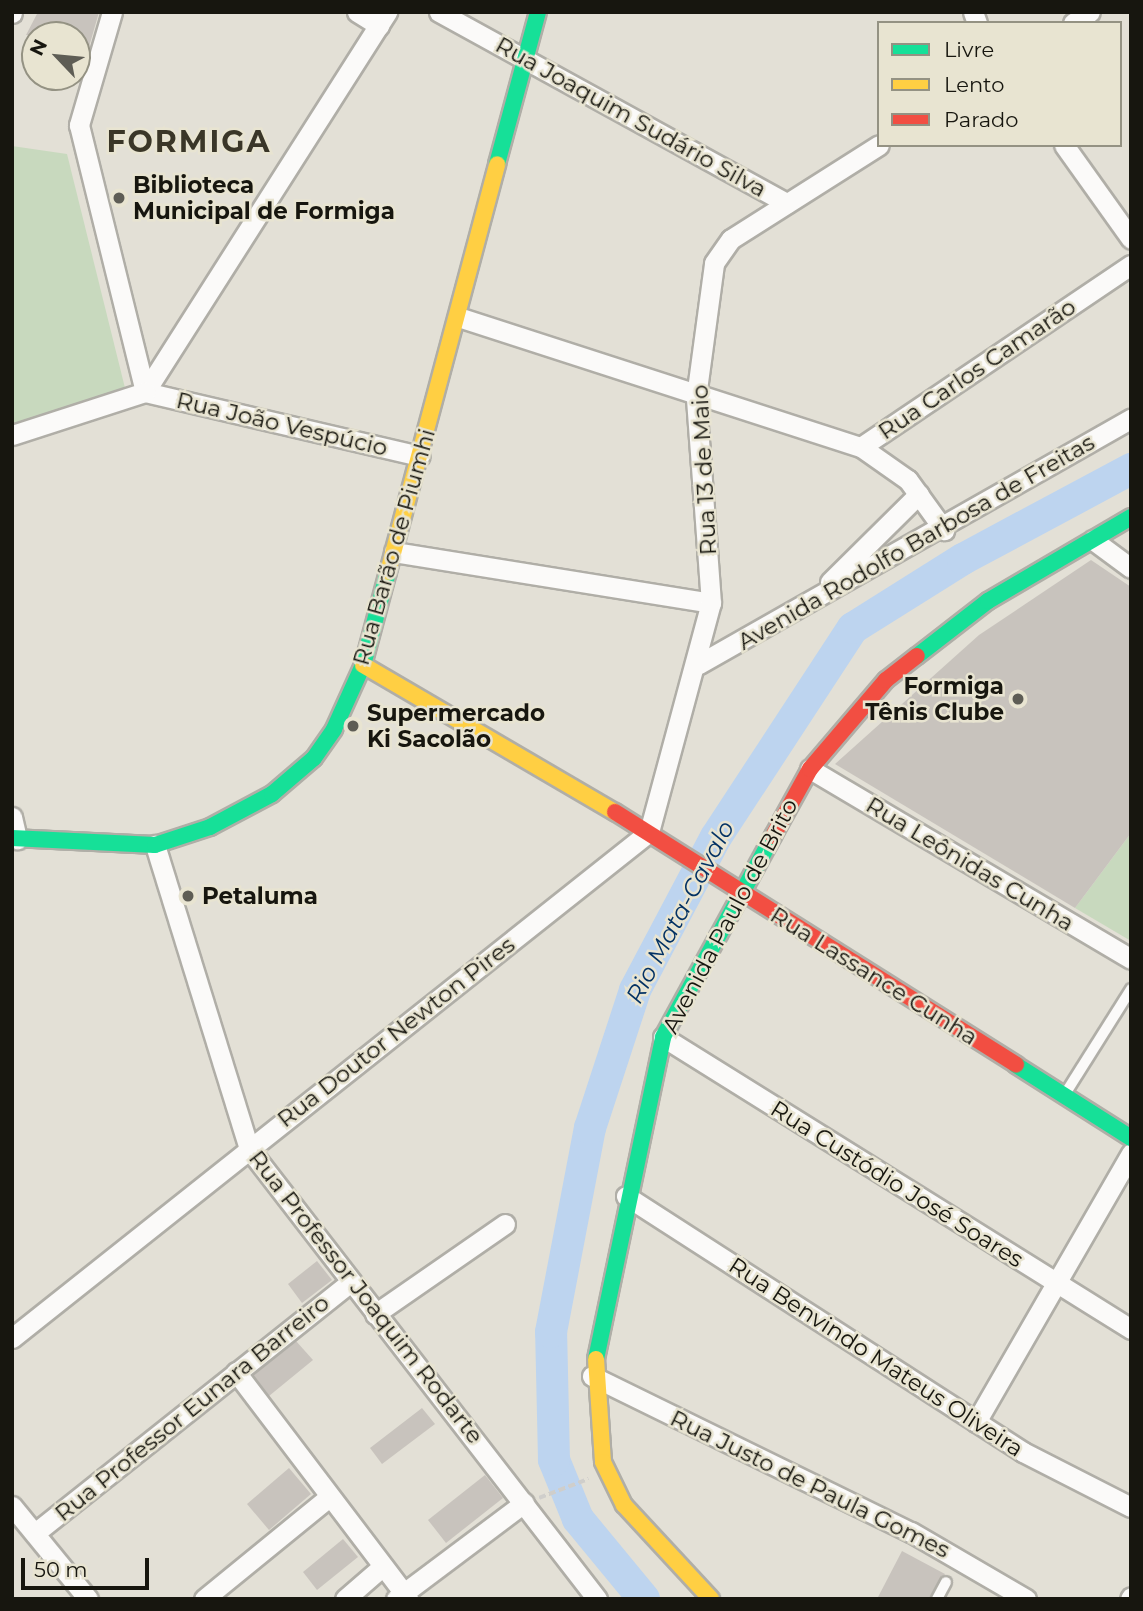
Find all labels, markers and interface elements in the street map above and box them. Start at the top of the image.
north arrow [21,21,91,91]
legend [877,21,1122,147]
street label: Rua Joaquim Sudário Silva [491,31,771,203]
text: N [25,36,52,59]
text: Livre [944,37,994,62]
text: Lento [944,72,1004,97]
text: Parado [944,107,1019,132]
district label: FORMIGA [107,124,271,160]
place label: Biblioteca Municipal de Formiga [133,171,395,225]
marker: Biblioteca Municipal de Formiga [111,190,127,206]
street label: Rua Carlos Camarão [873,293,1081,445]
street label: Rua 13 de Maio [686,384,722,556]
street label: Rua João Vespúcio [174,386,390,462]
street label: Rua Barão de Piumhi [347,426,441,668]
street label: Avenida Rodolfo Barbosa de Freitas [733,428,1099,656]
place label: Formiga Tênis Clube [865,672,1004,726]
marker: Formiga Tênis Clube [1010,691,1026,707]
place label: Supermercado Ki Sacolão [367,699,545,753]
marker: Supermercado Ki Sacolão [345,718,361,734]
street label: Rua Leônidas Cunha [861,791,1079,937]
street label: Avenida Paulo de Brito [656,794,804,1038]
water label: Rio Mata-Cavalo [620,816,740,1008]
place label: Petaluma [202,882,318,910]
marker: Petaluma [180,888,196,904]
street label: Rua Lassance Cunha [765,901,983,1051]
street label: Rua Doutor Newton Pires [272,931,520,1133]
street label: Rua Custódio José Soares [765,1095,1029,1273]
street label: Rua Professor Joaquim Rodarte [243,1145,489,1449]
street label: Rua Benvindo Mateus Oliveira [724,1251,1028,1463]
street label: Rua Professor Eunara Barreiro [49,1289,335,1527]
street label: Rua Justo de Paula Gomes [666,1404,954,1564]
scale bar [24,1544,152,1588]
text: 50 m [34,1557,88,1582]

